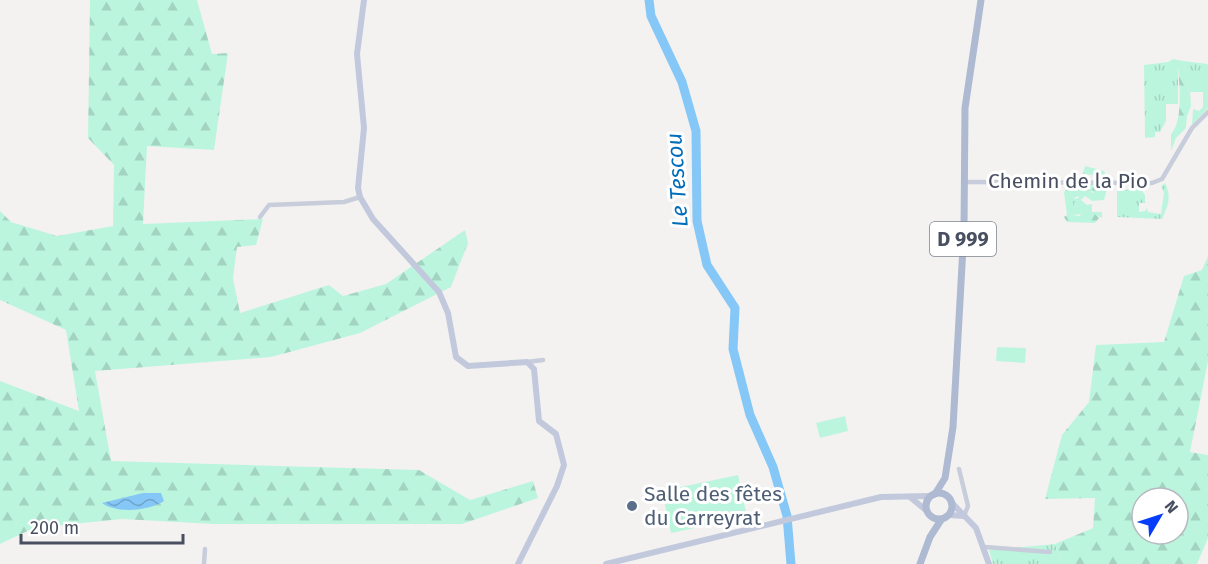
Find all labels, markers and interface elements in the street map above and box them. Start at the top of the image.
water label: Le Tescou [660,132,694,228]
street label: Chemin de la Pio [988,168,1148,194]
road number: D 999 [930,222,996,256]
place label: Salle des fêtes du Carreyrat [644,481,782,531]
north arrow [1130,486,1190,546]
text: N [1161,497,1182,517]
marker: Salle des fêtes du Carreyrat [625,499,639,513]
scale bar [21,507,183,545]
text: 200 m [30,517,79,539]

